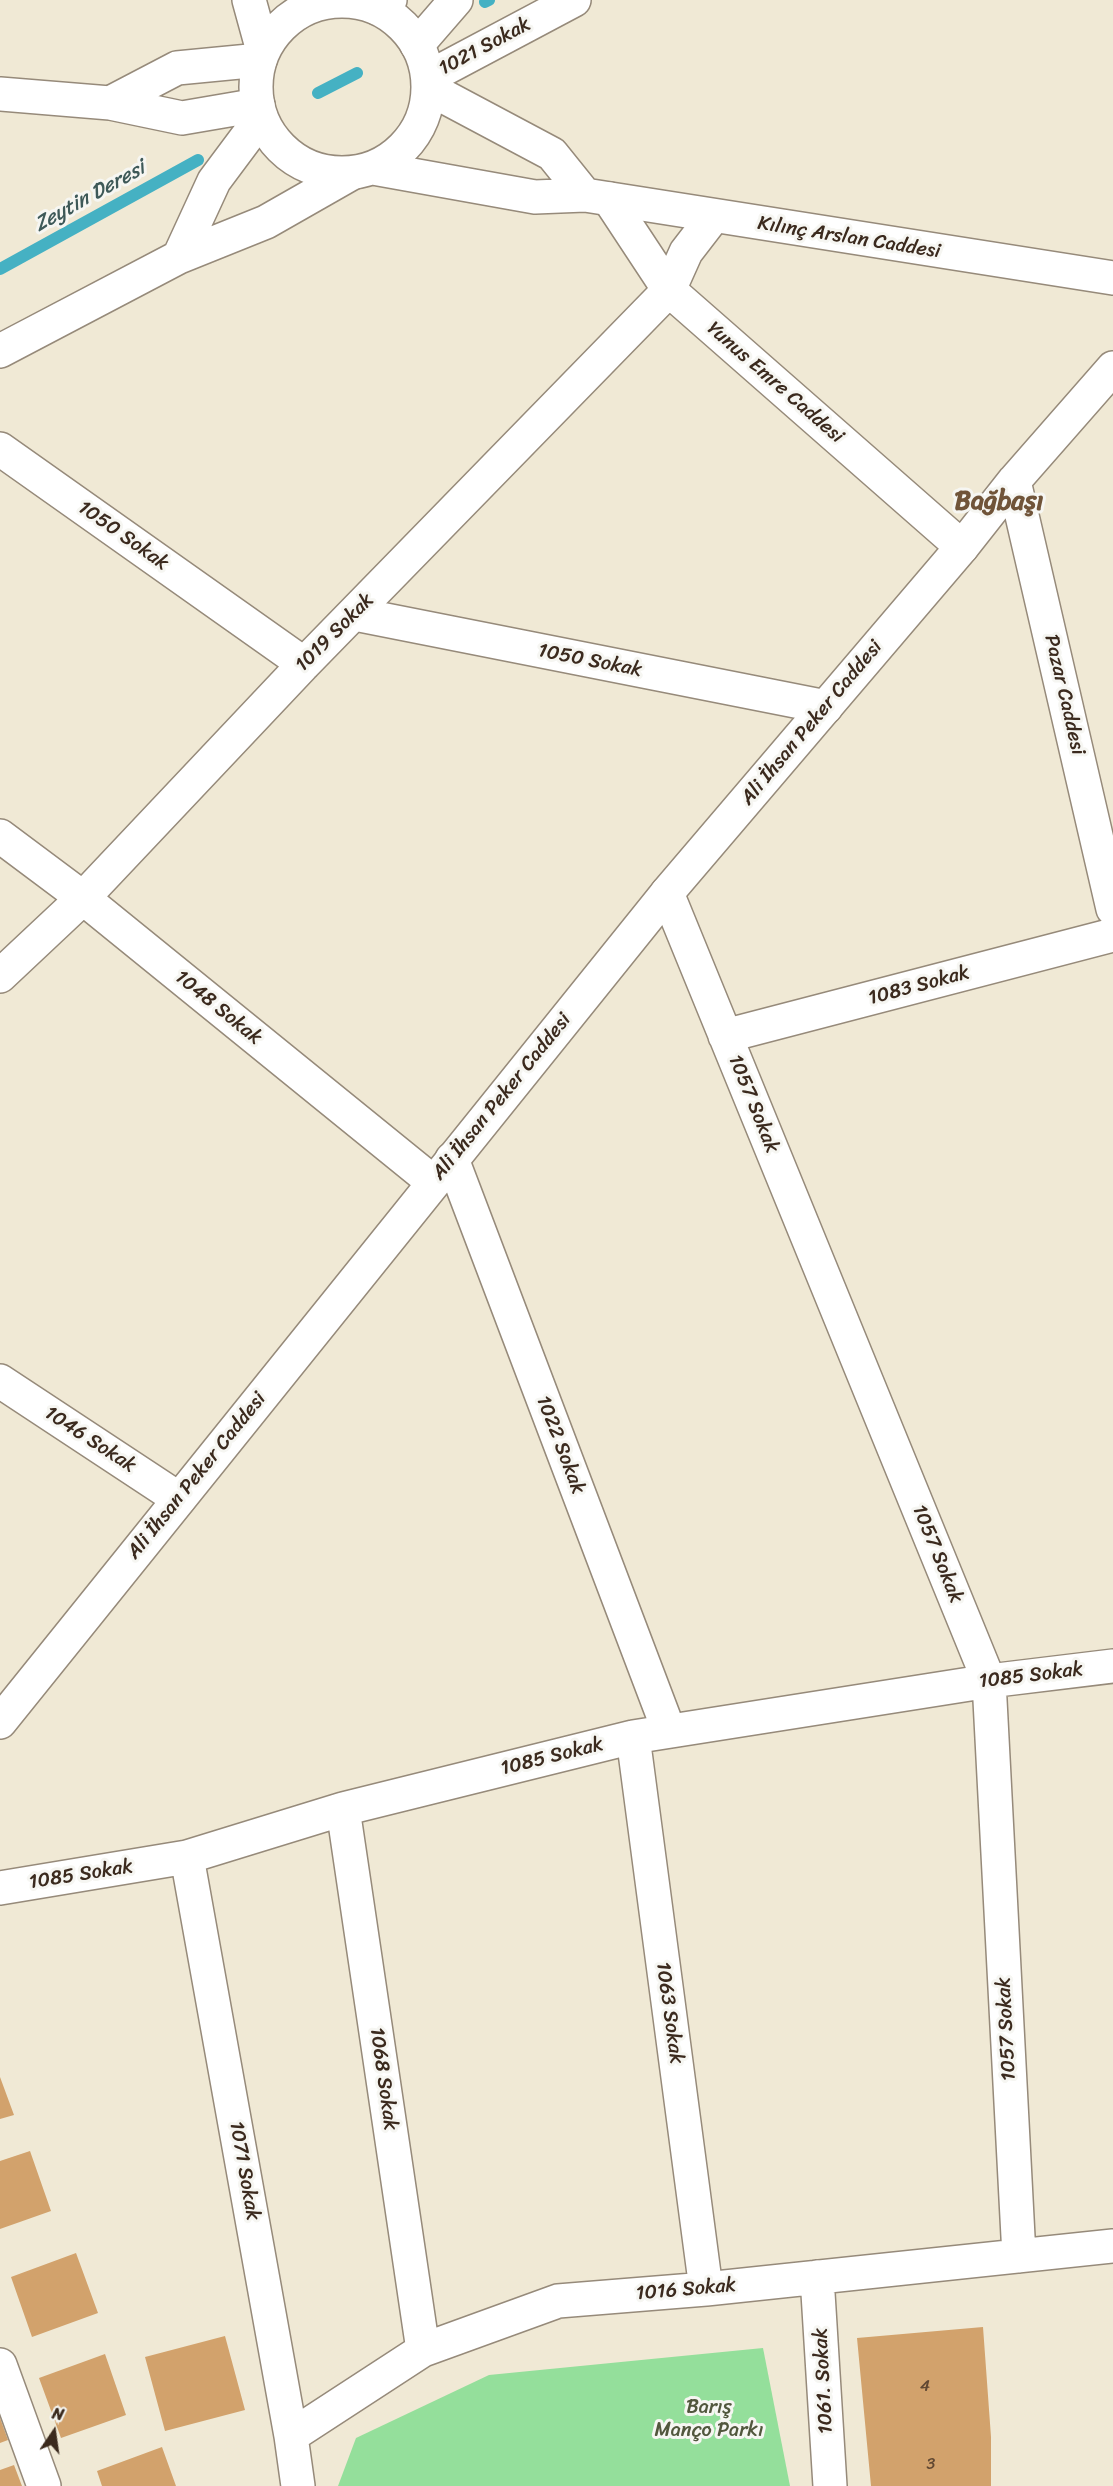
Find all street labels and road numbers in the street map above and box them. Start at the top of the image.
street label: 1021 Sokak [435,13,535,81]
street label: Kılınç Arslan Caddesi [756,212,942,264]
street label: Yunus Emre Caddesi [702,317,848,449]
street label: 1050 Sokak [73,496,173,576]
street label: 1019 Sokak [291,589,379,677]
street label: Pazar Caddesi [1039,633,1089,757]
street label: Ali İhsan Peker Caddesi [736,636,888,810]
street label: 1050 Sokak [536,639,644,683]
street label: 1083 Sokak [866,961,972,1011]
street label: 1048 Sokak [170,966,266,1050]
street label: Ali İhsan Peker Caddesi [427,1009,577,1185]
street label: 1057 Sokak [722,1051,784,1157]
street label: Ali İhsan Peker Caddesi [122,1388,272,1564]
street label: 1022 Sokak [530,1392,590,1498]
street label: 1046 Sokak [40,1402,140,1478]
street label: 1057 Sokak [906,1501,968,1607]
street label: 1085 Sokak [978,1658,1084,1694]
street label: 1085 Sokak [498,1733,606,1781]
street label: 1085 Sokak [27,1855,135,1895]
street label: 1063 Sokak [650,1960,688,2066]
street label: 1057 Sokak [992,1976,1022,2082]
street label: 1068 Sokak [364,2026,402,2132]
street label: 1071 Sokak [223,2119,265,2223]
street label: 1016 Sokak [635,2274,737,2306]
street label: 1061. Sokak [809,2327,839,2435]

